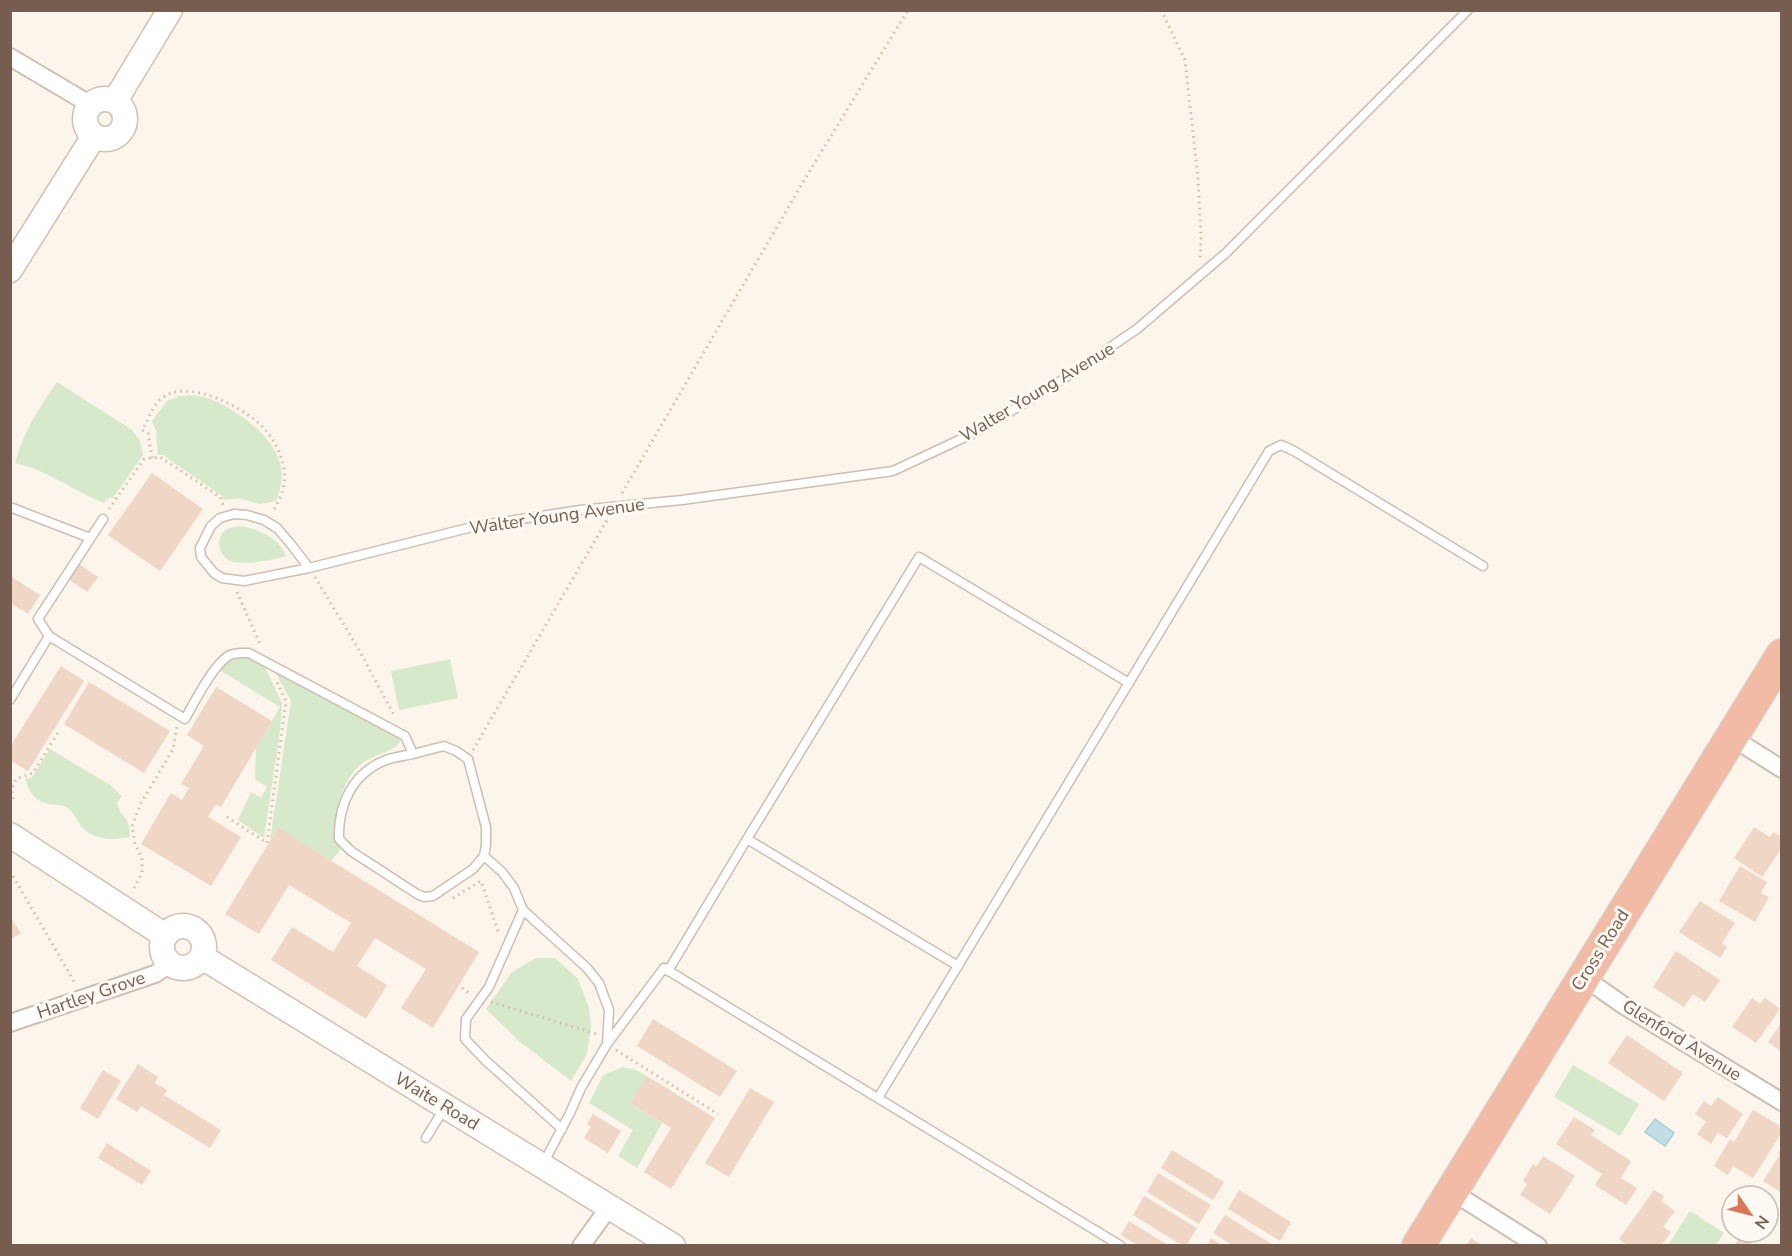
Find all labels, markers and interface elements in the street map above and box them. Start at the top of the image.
street label: Walter Young Avenue [955,336,1119,448]
street label: Walter Young Avenue [468,492,646,540]
street label: Cross Road [1565,905,1635,995]
street label: Hartley Grove [34,965,148,1025]
street label: Glenford Avenue [1618,994,1746,1086]
street label: Waite Road [390,1066,484,1136]
north arrow [1720,1184,1780,1244]
text: N [1749,1211,1774,1233]

